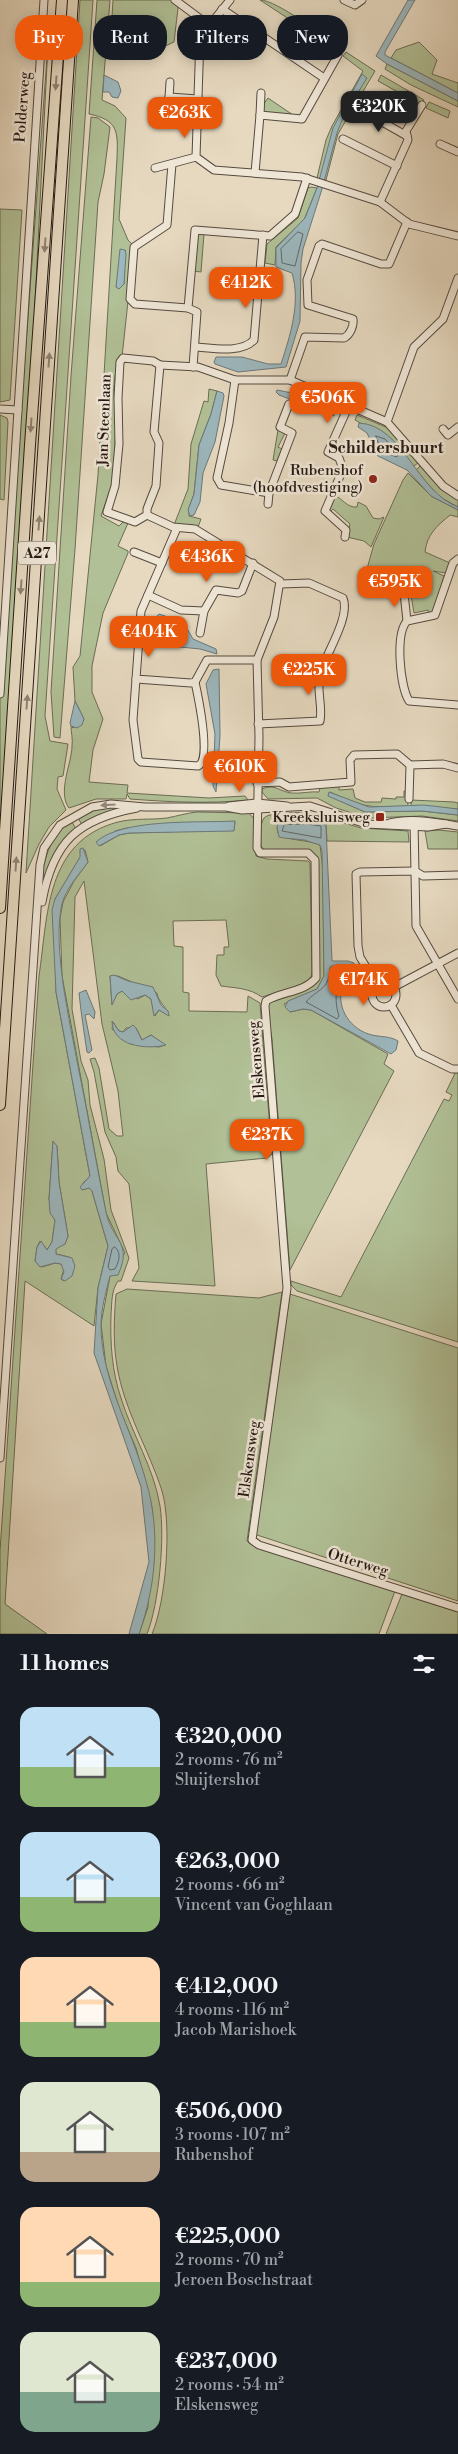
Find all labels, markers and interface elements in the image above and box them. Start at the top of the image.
chip: Buy [15,15,83,60]
chip: Rent [93,15,167,60]
chip: Filters [177,15,267,60]
chip: New [277,15,348,60]
street label: Polderweg [11,71,34,143]
one-way arrow [52,76,60,92]
pin: €320K [344,90,414,133]
pin: €263K [150,96,220,139]
text: €320K [352,97,406,117]
text: €263K [158,103,212,123]
one-way arrow [40,238,48,254]
pin: €412K [211,266,281,309]
text: €412K [220,273,272,293]
one-way arrow [46,352,54,368]
street label: Jan Steenlaan [93,373,116,468]
pin: €506K [293,382,363,424]
text: €506K [300,388,356,408]
one-way arrow [27,417,35,433]
district label: Schildersbuurt [328,438,444,458]
place label: Rubenshof (hoofdvestiging) [253,461,364,497]
marker: Rubenshof (hoofdvestiging) [367,473,379,485]
one-way arrow [35,514,43,530]
pin: €436K [172,540,242,583]
road number: A27 [18,542,56,564]
text: €436K [180,547,234,567]
pin: €595K [360,566,430,608]
text: €595K [368,572,422,592]
one-way arrow [16,579,24,595]
pin: €404K [114,616,184,658]
text: €404K [121,622,177,642]
pin: €225K [274,654,344,696]
text: €225K [282,660,336,680]
one-way arrow [23,694,31,710]
pin: €610K [205,750,275,793]
text: €610K [214,757,266,777]
one-way arrow [99,801,115,809]
place label: Kreeksluisweg [272,808,370,827]
marker: Kreeksluisweg [374,811,386,823]
one-way arrow [12,856,20,872]
pin: €174K [329,964,399,1006]
text: €174K [339,970,389,990]
street label: Elskensweg [244,1020,269,1100]
pin: €237K [232,1118,302,1161]
text: €237K [241,1125,293,1145]
street label: Elskensweg [235,1419,264,1499]
street label: Otterweg [325,1544,391,1581]
icon: filters [410,1650,438,1678]
text: 11 homes [20,1651,109,1677]
text: €320,000 [175,1724,282,1750]
icon: home [60,1727,120,1787]
text: 2 rooms · 76 m² [175,1750,283,1770]
text: Sluijtershof [175,1770,260,1790]
text: €263,000 [175,1849,280,1875]
icon: home [60,1852,120,1912]
text: 2 rooms · 66 m² [175,1875,285,1895]
text: Vincent van Goghlaan [175,1895,333,1915]
text: €412,000 [175,1974,278,2000]
icon: home [60,1977,120,2037]
text: 4 rooms · 116 m² [175,2000,289,2020]
text: Jacob Marishoek [175,2020,296,2040]
text: €506,000 [175,2099,282,2125]
icon: home [60,2102,120,2162]
text: 3 rooms · 107 m² [175,2125,290,2145]
text: Rubenshof [175,2145,253,2165]
text: €225,000 [175,2224,280,2250]
icon: home [60,2227,120,2287]
text: 2 rooms · 70 m² [175,2250,284,2270]
text: Jeroen Boschstraat [175,2270,313,2290]
text: €237,000 [175,2349,278,2375]
icon: home [60,2352,120,2412]
text: 2 rooms · 54 m² [175,2375,284,2395]
text: Elskensweg [175,2395,258,2415]

